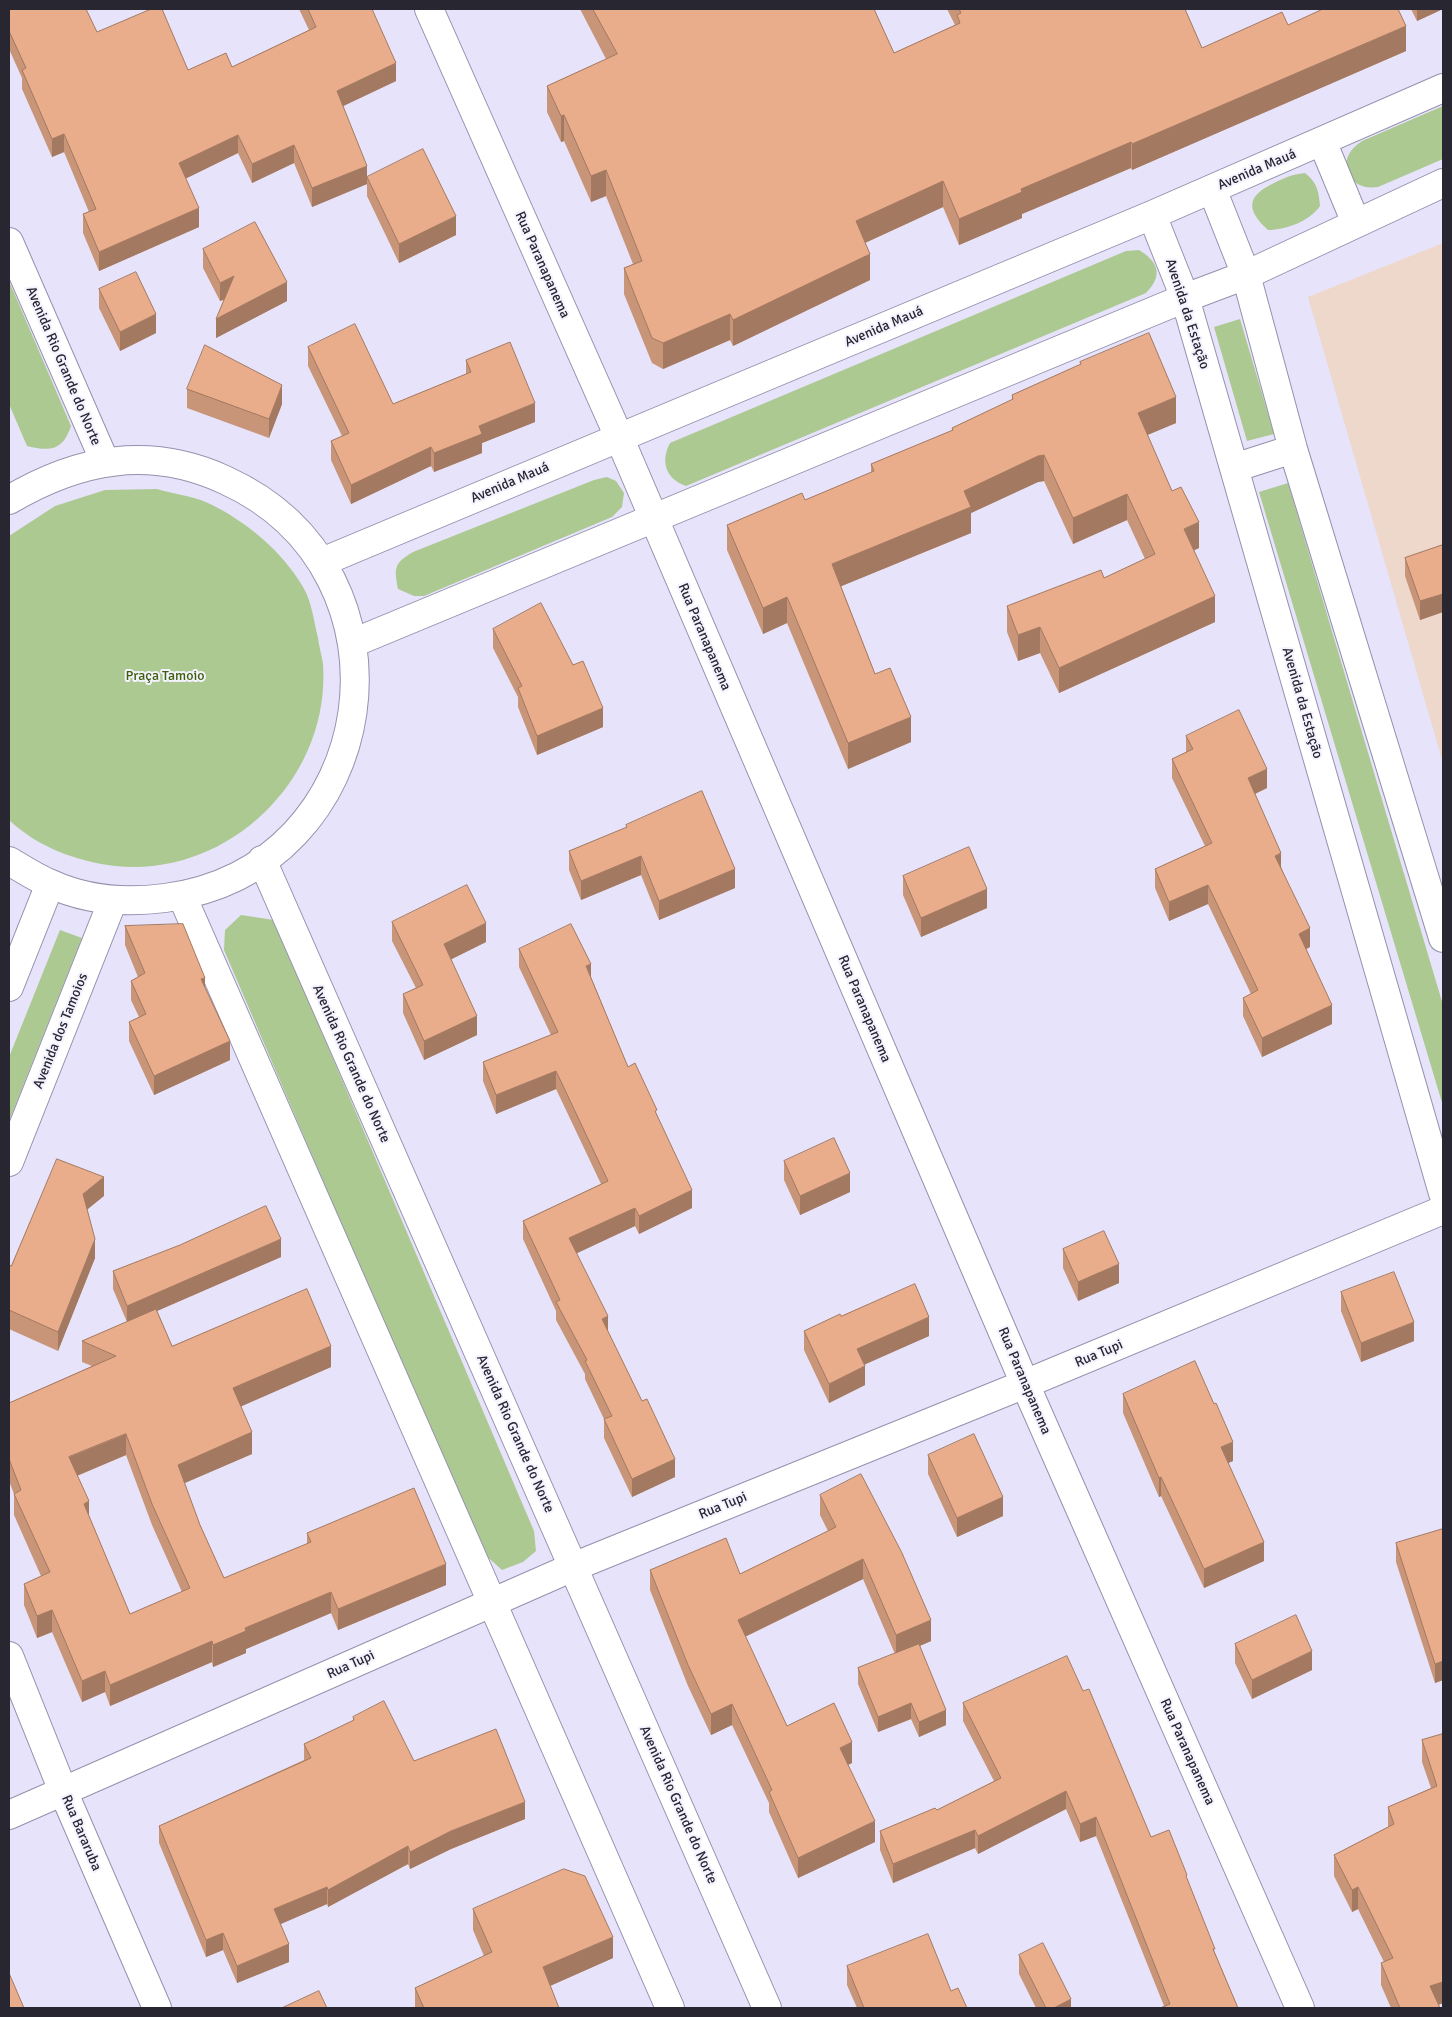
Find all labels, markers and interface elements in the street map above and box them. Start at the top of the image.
street label: Avenida Mauá [1215,146,1299,194]
street label: Rua Paranapanema [511,209,573,321]
street label: Avenida da Estação [1161,257,1213,371]
street label: Avenida Rio Grande do Norte [22,284,104,448]
street label: Avenida Mauá [842,303,926,351]
street label: Avenida Mauá [468,459,552,507]
street label: Rua Paranapanema [674,581,734,693]
street label: Avenida da Estação [1278,645,1326,761]
park label: Praça Tamoio [125,668,205,684]
street label: Rua Paranapanema [834,953,894,1065]
street label: Avenida dos Tamoios [30,971,92,1091]
street label: Avenida Rio Grande do Norte [309,982,393,1146]
street label: Rua Paranapanema [994,1325,1054,1437]
street label: Rua Tupi [1072,1336,1126,1372]
street label: Avenida Rio Grande do Norte [473,1352,557,1516]
street label: Rua Tupi [696,1489,750,1523]
street label: Rua Tupi [324,1647,378,1683]
street label: Rua Paranapanema [1156,1696,1218,1808]
street label: Avenida Rio Grande do Norte [636,1723,720,1887]
street label: Rua Bararuba [57,1792,105,1874]

